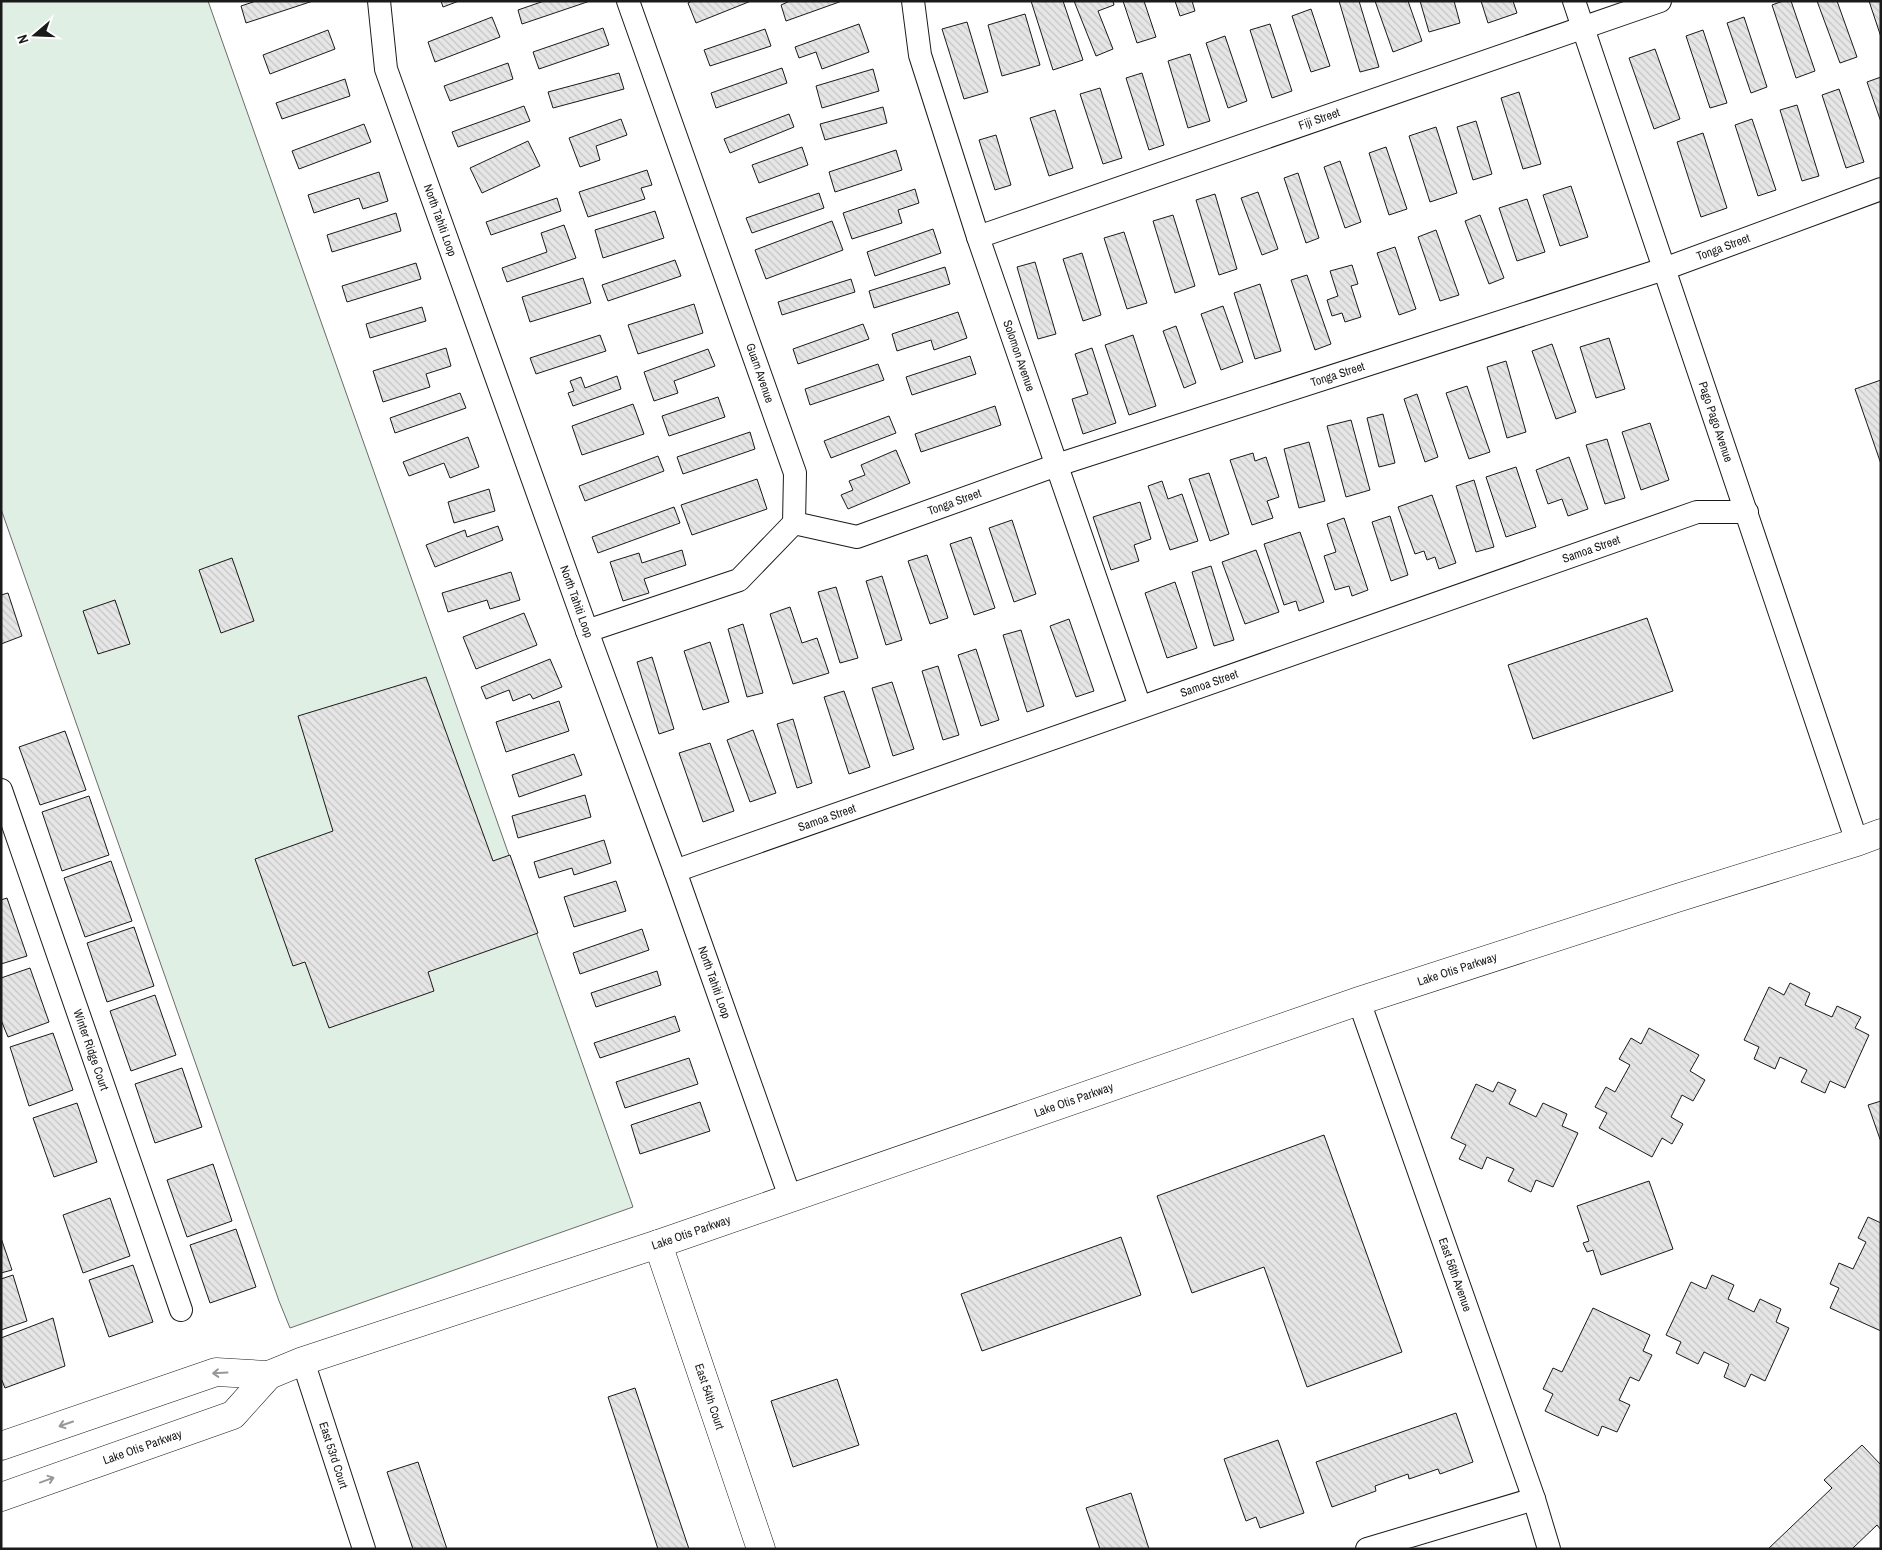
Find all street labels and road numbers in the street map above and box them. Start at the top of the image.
street label: Fiji Street [1296,104,1342,134]
street label: North Tahiti Loop [420,182,460,259]
street label: Tonga Street [1694,230,1752,264]
street label: Solomon Avenue [999,318,1039,393]
street label: Guam Avenue [742,341,778,405]
street label: Tonga Street [1309,358,1367,391]
street label: Pago Pago Avenue [1695,379,1737,464]
street label: Tonga Street [925,485,984,519]
street label: Samoa Street [1560,532,1622,567]
street label: North Tahiti Loop [556,563,597,640]
street label: Samoa Street [1178,666,1240,701]
street label: Samoa Street [796,800,858,835]
street label: North Tahiti Loop [694,944,734,1021]
street label: Lake Otis Parkway [1415,949,1499,990]
street label: Winter Ridge Court [69,1007,112,1093]
street label: Lake Otis Parkway [1032,1079,1115,1121]
street label: Lake Otis Parkway [649,1211,733,1254]
street label: East 56th Avenue [1435,1236,1475,1314]
street label: East 54th Court [691,1362,728,1432]
street label: East 53rd Court [315,1420,352,1491]
street label: Lake Otis Parkway [101,1426,184,1468]

